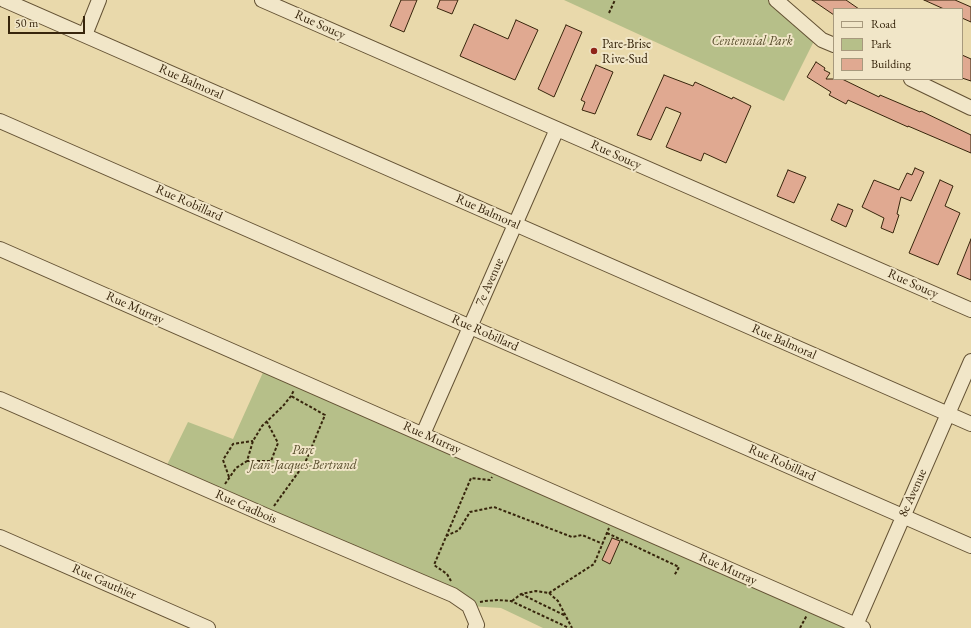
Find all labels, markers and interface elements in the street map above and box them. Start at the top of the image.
street label: Rue Soucy [292,7,348,43]
scale bar [10,8,87,34]
legend [833,8,963,80]
text: 50 m [15,15,38,31]
text: Road [871,16,896,32]
park label: Centennial Park [711,33,793,49]
place label: Pare-Brise Rive-Sud [602,36,651,67]
text: Park [871,36,891,52]
marker: Pare-Brise Rive-Sud [589,46,599,56]
text: Building [871,56,911,72]
street label: Rue Balmoral [156,61,226,103]
street label: Rue Soucy [588,137,644,173]
street label: Rue Robillard [153,181,225,225]
street label: Rue Balmoral [453,191,523,233]
street label: 7e Avenue [472,255,508,309]
street label: Rue Soucy [885,266,941,302]
street label: Rue Murray [104,288,166,328]
street label: Rue Robillard [449,311,521,355]
street label: Rue Balmoral [749,321,819,363]
street label: Rue Murray [401,418,463,458]
street label: Rue Robillard [746,441,818,485]
park label: Parc Jean-Jacques-Bertrand [249,442,357,473]
street label: 8e Avenue [895,466,931,520]
street label: Rue Gadbois [213,487,279,527]
street label: Rue Murray [697,549,759,589]
street label: Rue Gauthier [69,561,139,603]

